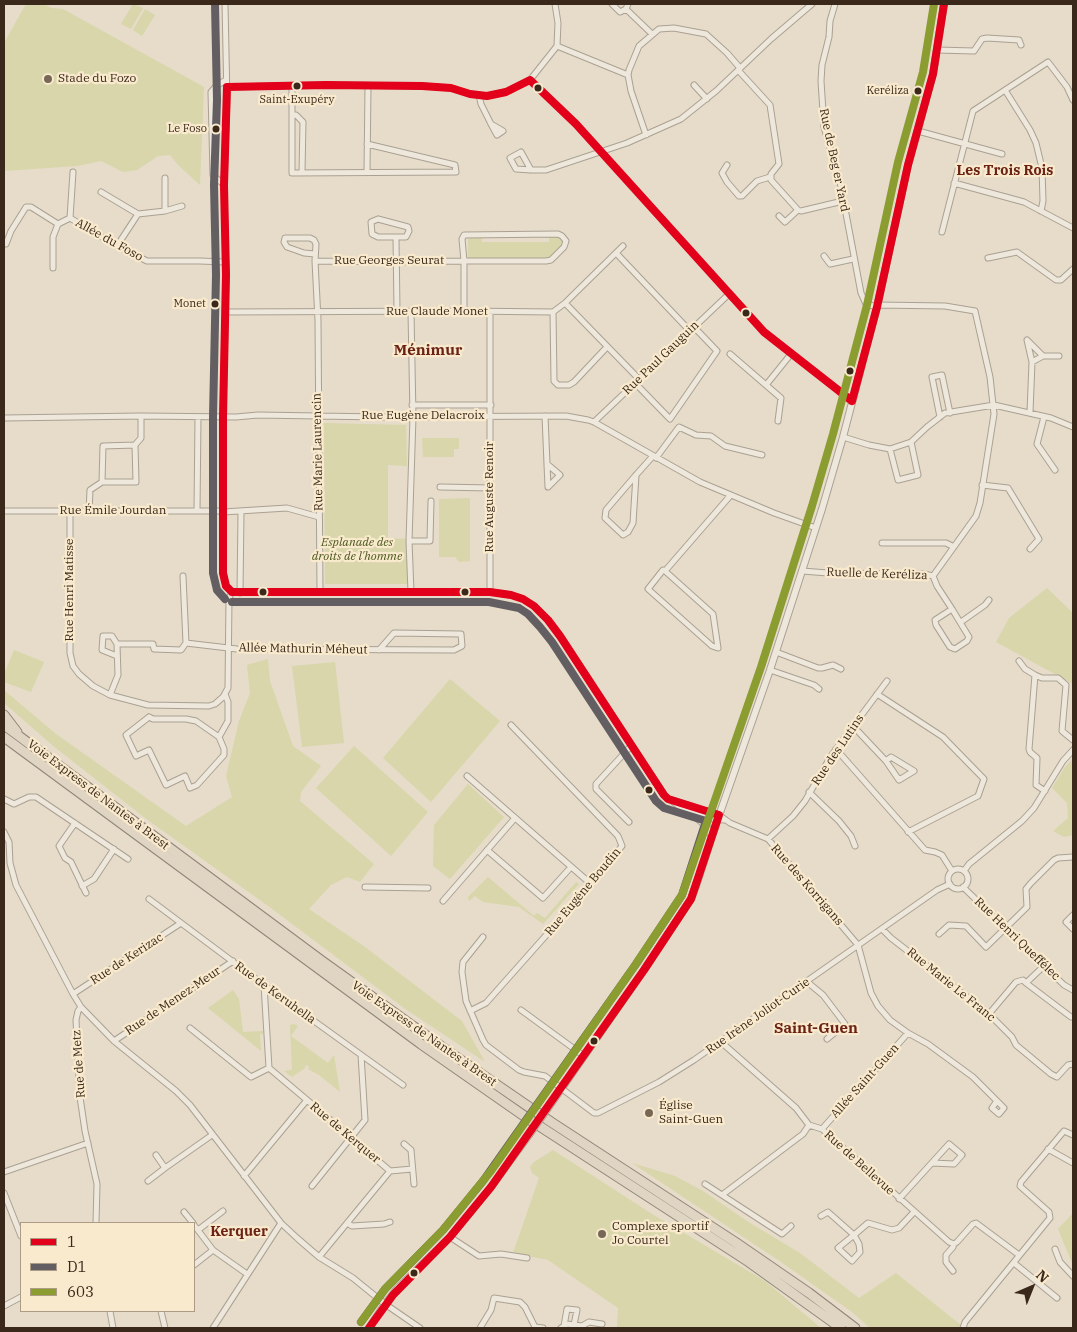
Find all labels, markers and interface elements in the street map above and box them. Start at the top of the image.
place label: Stade du Fozo [58,72,136,86]
marker: Stade du Fozo [42,73,54,85]
marker: Saint-Exupéry [292,81,302,91]
unlabelled marker [533,83,543,93]
place label: Keréliza [866,84,909,98]
marker: Keréliza [913,86,923,96]
place label: Saint-Exupéry [260,93,334,107]
street label: Rue de Beg er Yard [816,107,852,213]
place label: Le Foso [168,122,207,136]
marker: Le Foso [211,124,221,134]
district label: Les Trois Rois [957,163,1053,179]
street label: Allée du Foso [73,216,145,264]
street label: Rue Georges Seurat [334,254,444,268]
place label: Monet [173,297,206,311]
marker: Monet [210,299,220,309]
street label: Rue Claude Monet [386,305,488,319]
unlabelled marker [741,308,751,318]
street label: Rue Paul Gauguin [620,318,702,398]
district label: Ménimur [394,342,462,360]
unlabelled marker [845,366,855,376]
street label: Rue Marie Laurencin [310,393,326,511]
street label: Rue Eugène Delacroix [361,409,485,423]
street label: Rue Auguste Renoir [483,441,497,553]
street label: Rue Émile Jourdan [60,504,166,518]
park label: Esplanade des droits de l'homme [312,536,402,564]
street label: Rue Henri Matisse [63,538,77,642]
street label: Ruelle de Keréliza [826,565,928,583]
unlabelled marker [258,587,268,597]
unlabelled marker [460,587,470,597]
street label: Allée Mathurin Méheut [238,641,368,657]
street label: Rue des Lutins [809,712,867,788]
street label: Voie Express de Nantes à Brest [24,737,172,853]
unlabelled marker [644,785,654,795]
street label: Rue des Korrigans [768,841,846,929]
street label: Rue Eugéne Boudin [542,845,624,939]
street label: Rue Henri Queffélec [971,894,1063,984]
street label: Rue de Kerizac [88,930,166,988]
street label: Rue Marie Le Franc [904,945,998,1025]
street label: Rue de Keruhella [232,959,318,1027]
street label: Rue de Menez-Meur [122,964,224,1038]
street label: Rue Irène Joliot-Curie [703,975,813,1057]
street label: Voie Express de Nantes à Brest [349,978,499,1090]
district label: Saint-Guen [774,1020,858,1038]
street label: Rue de Metz [69,1029,89,1099]
unlabelled marker [589,1036,599,1046]
street label: Allée Saint-Guen [828,1041,902,1121]
street label: Rue de Kerquer [307,1099,383,1167]
place label: Église Saint-Guen [659,1099,723,1127]
marker: Église Saint-Guen [643,1107,655,1119]
street label: Rue de Bellevue [821,1128,897,1198]
place label: Complexe sportif Jo Courtel [612,1220,709,1248]
legend [20,1222,195,1312]
district label: Kerquer [210,1224,268,1240]
marker: Complexe sportif Jo Courtel [596,1228,608,1240]
text: 1 [67,1232,76,1251]
text: D1 [67,1257,87,1276]
north arrow [1007,1262,1057,1312]
text: N [1032,1266,1053,1287]
unlabelled marker [409,1268,419,1278]
text: 603 [67,1282,94,1301]

